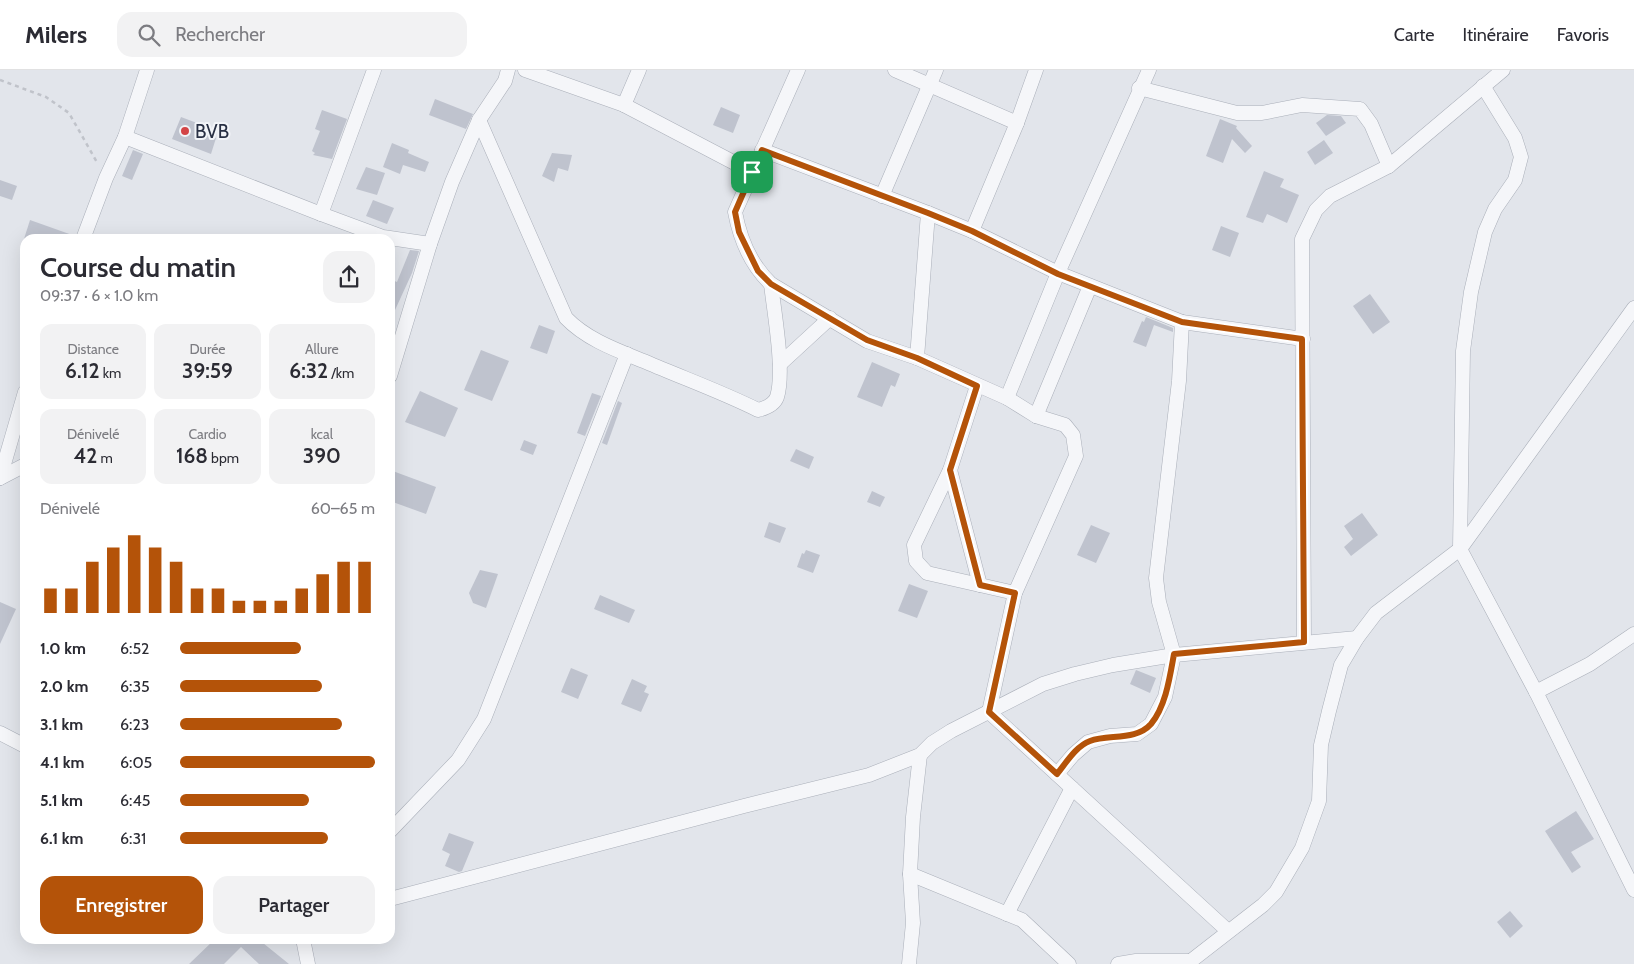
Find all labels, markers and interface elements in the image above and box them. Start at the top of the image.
search box [117,12,467,57]
text: Milers [25,20,87,49]
icon: search [135,21,163,49]
text: Rechercher [175,23,265,46]
text: Carte [1394,24,1434,46]
text: Itinéraire [1462,24,1529,46]
text: Favoris [1557,24,1609,46]
place label: BVB [195,120,229,143]
marker: BVB [179,125,191,137]
pin [731,151,773,193]
icon: arrive [738,158,766,186]
text: Course du matin [40,250,236,284]
button: share [323,251,375,303]
text: 09:37 · 6 × 1.0 km [40,286,158,305]
text: Distance [67,340,119,358]
text: Durée [189,340,226,358]
text: Allure [305,340,339,358]
text: 6.12 [65,358,100,383]
text: 39:59 [182,358,233,383]
text: 6:32 [289,358,328,383]
text: km [100,364,121,382]
text: /km [328,364,354,382]
text: Dénivelé [67,425,119,443]
text: Cardio [188,425,227,443]
text: kcal [311,425,333,443]
text: 42 [74,443,97,468]
text: 168 [176,443,208,468]
text: 390 [303,443,341,468]
text: m [97,449,113,467]
text: bpm [208,449,239,467]
text: Dénivelé [40,499,100,518]
text: 60–65 m [311,499,375,518]
text: 1.0 km [40,639,86,658]
text: 6:52 [120,639,149,658]
text: 2.0 km [40,677,88,696]
text: 6:35 [120,677,150,696]
text: 3.1 km [40,715,83,734]
text: 6:23 [120,715,149,734]
text: 4.1 km [40,753,84,772]
text: 6:05 [120,753,152,772]
text: 5.1 km [40,791,83,810]
text: 6:45 [120,791,150,810]
text: 6.1 km [40,829,83,848]
text: 6:31 [120,829,146,848]
button: Enregistrer [40,876,203,934]
button: Partager [213,876,375,934]

